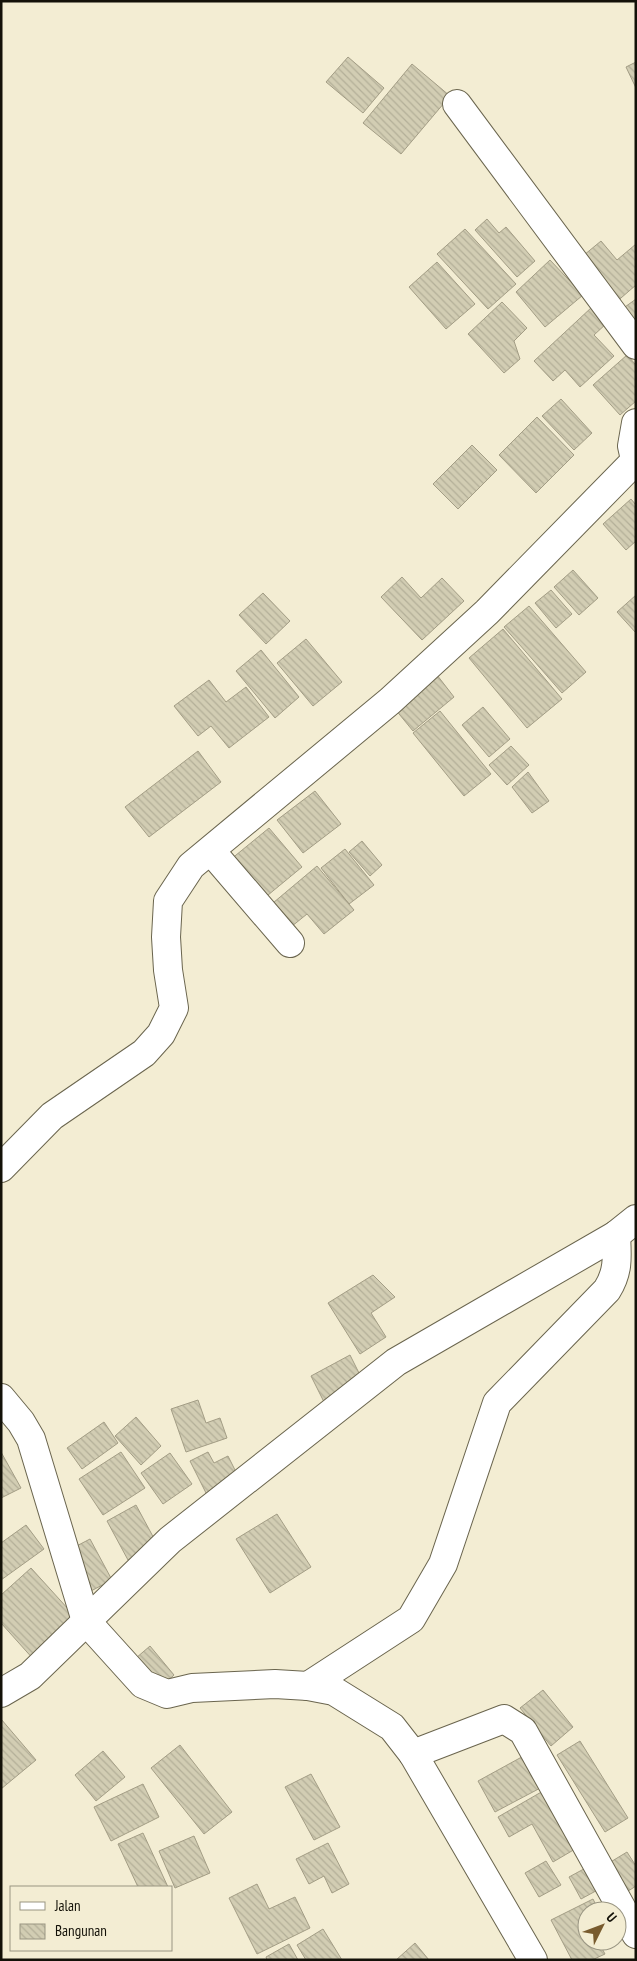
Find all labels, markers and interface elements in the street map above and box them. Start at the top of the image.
legend [10,1886,172,1951]
text: Jalan [54,1896,81,1915]
north arrow [577,1901,627,1951]
text: U [603,1909,621,1926]
text: Bangunan [55,1921,107,1940]

